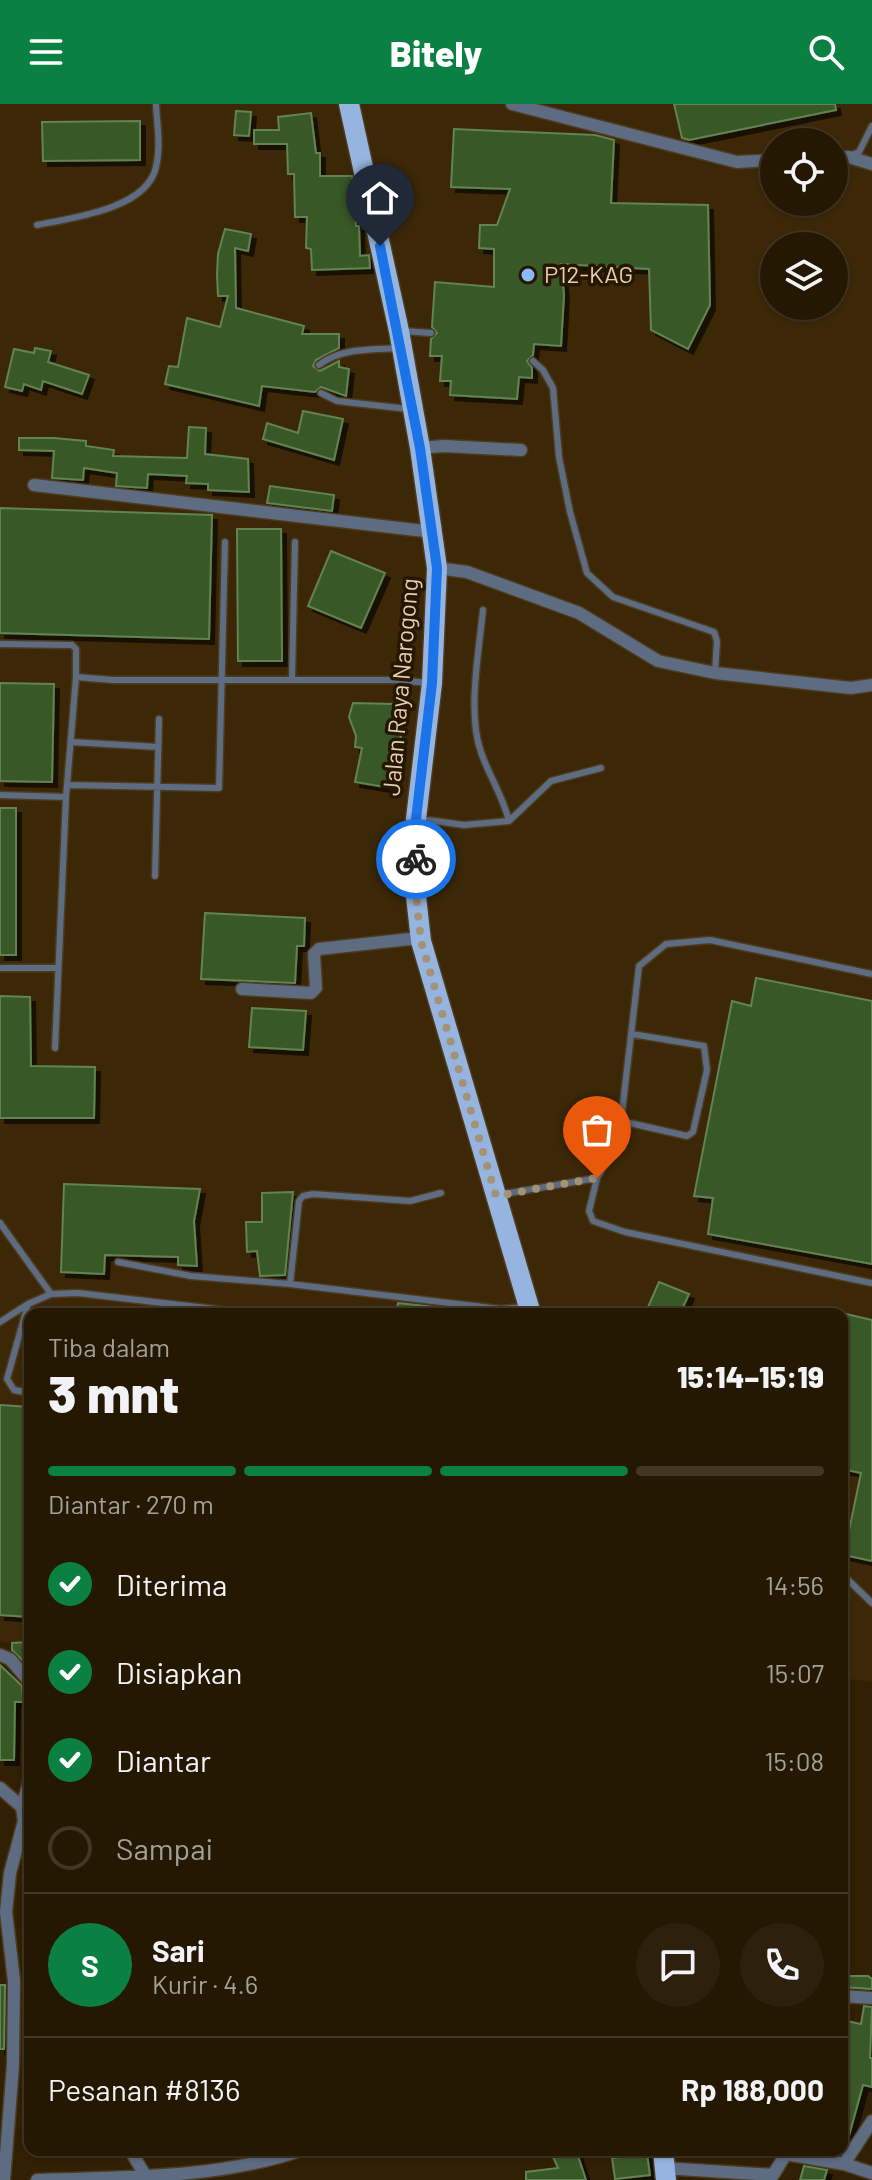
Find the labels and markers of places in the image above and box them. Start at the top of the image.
pin [346,164,414,246]
place label: P12-KAG [544,259,633,288]
marker: P12-KAG [519,266,537,284]
pin [563,1096,631,1178]

